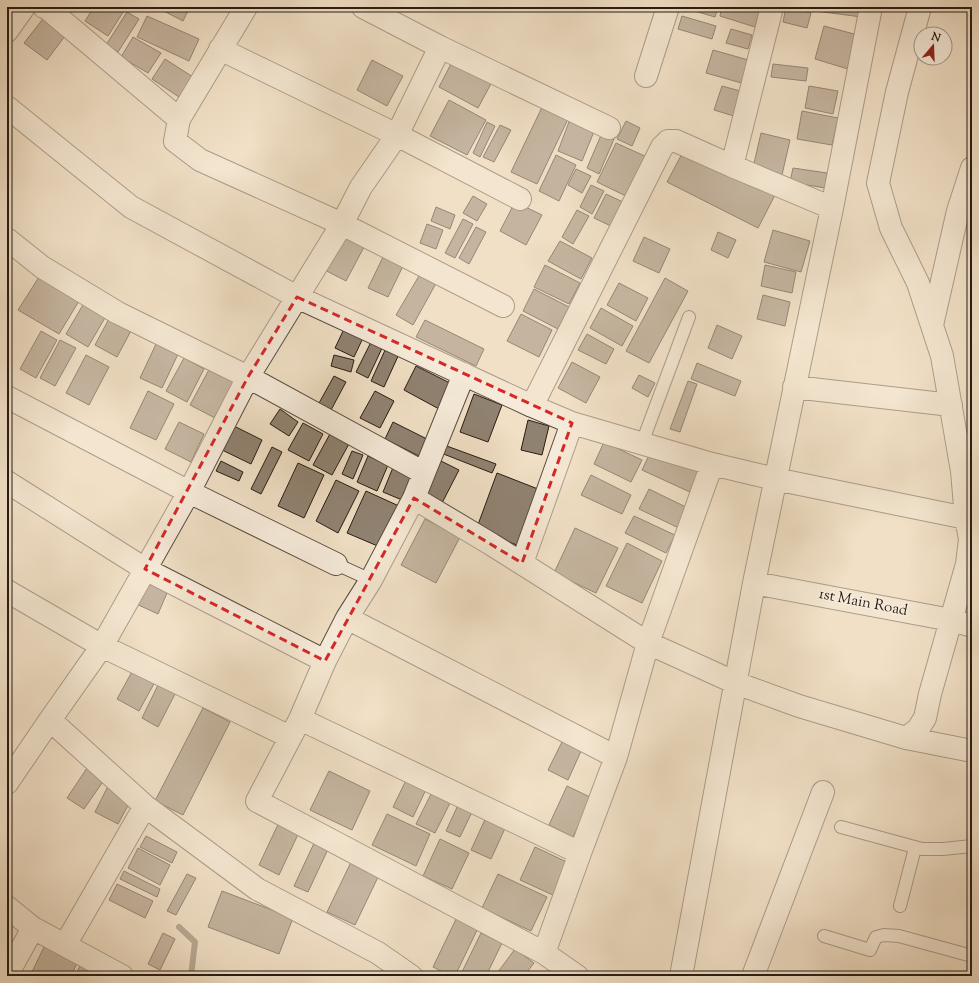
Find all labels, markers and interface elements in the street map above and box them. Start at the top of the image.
north arrow [913,26,953,66]
text: N [928,28,943,47]
street label: 1st Main Road [817,584,910,622]

